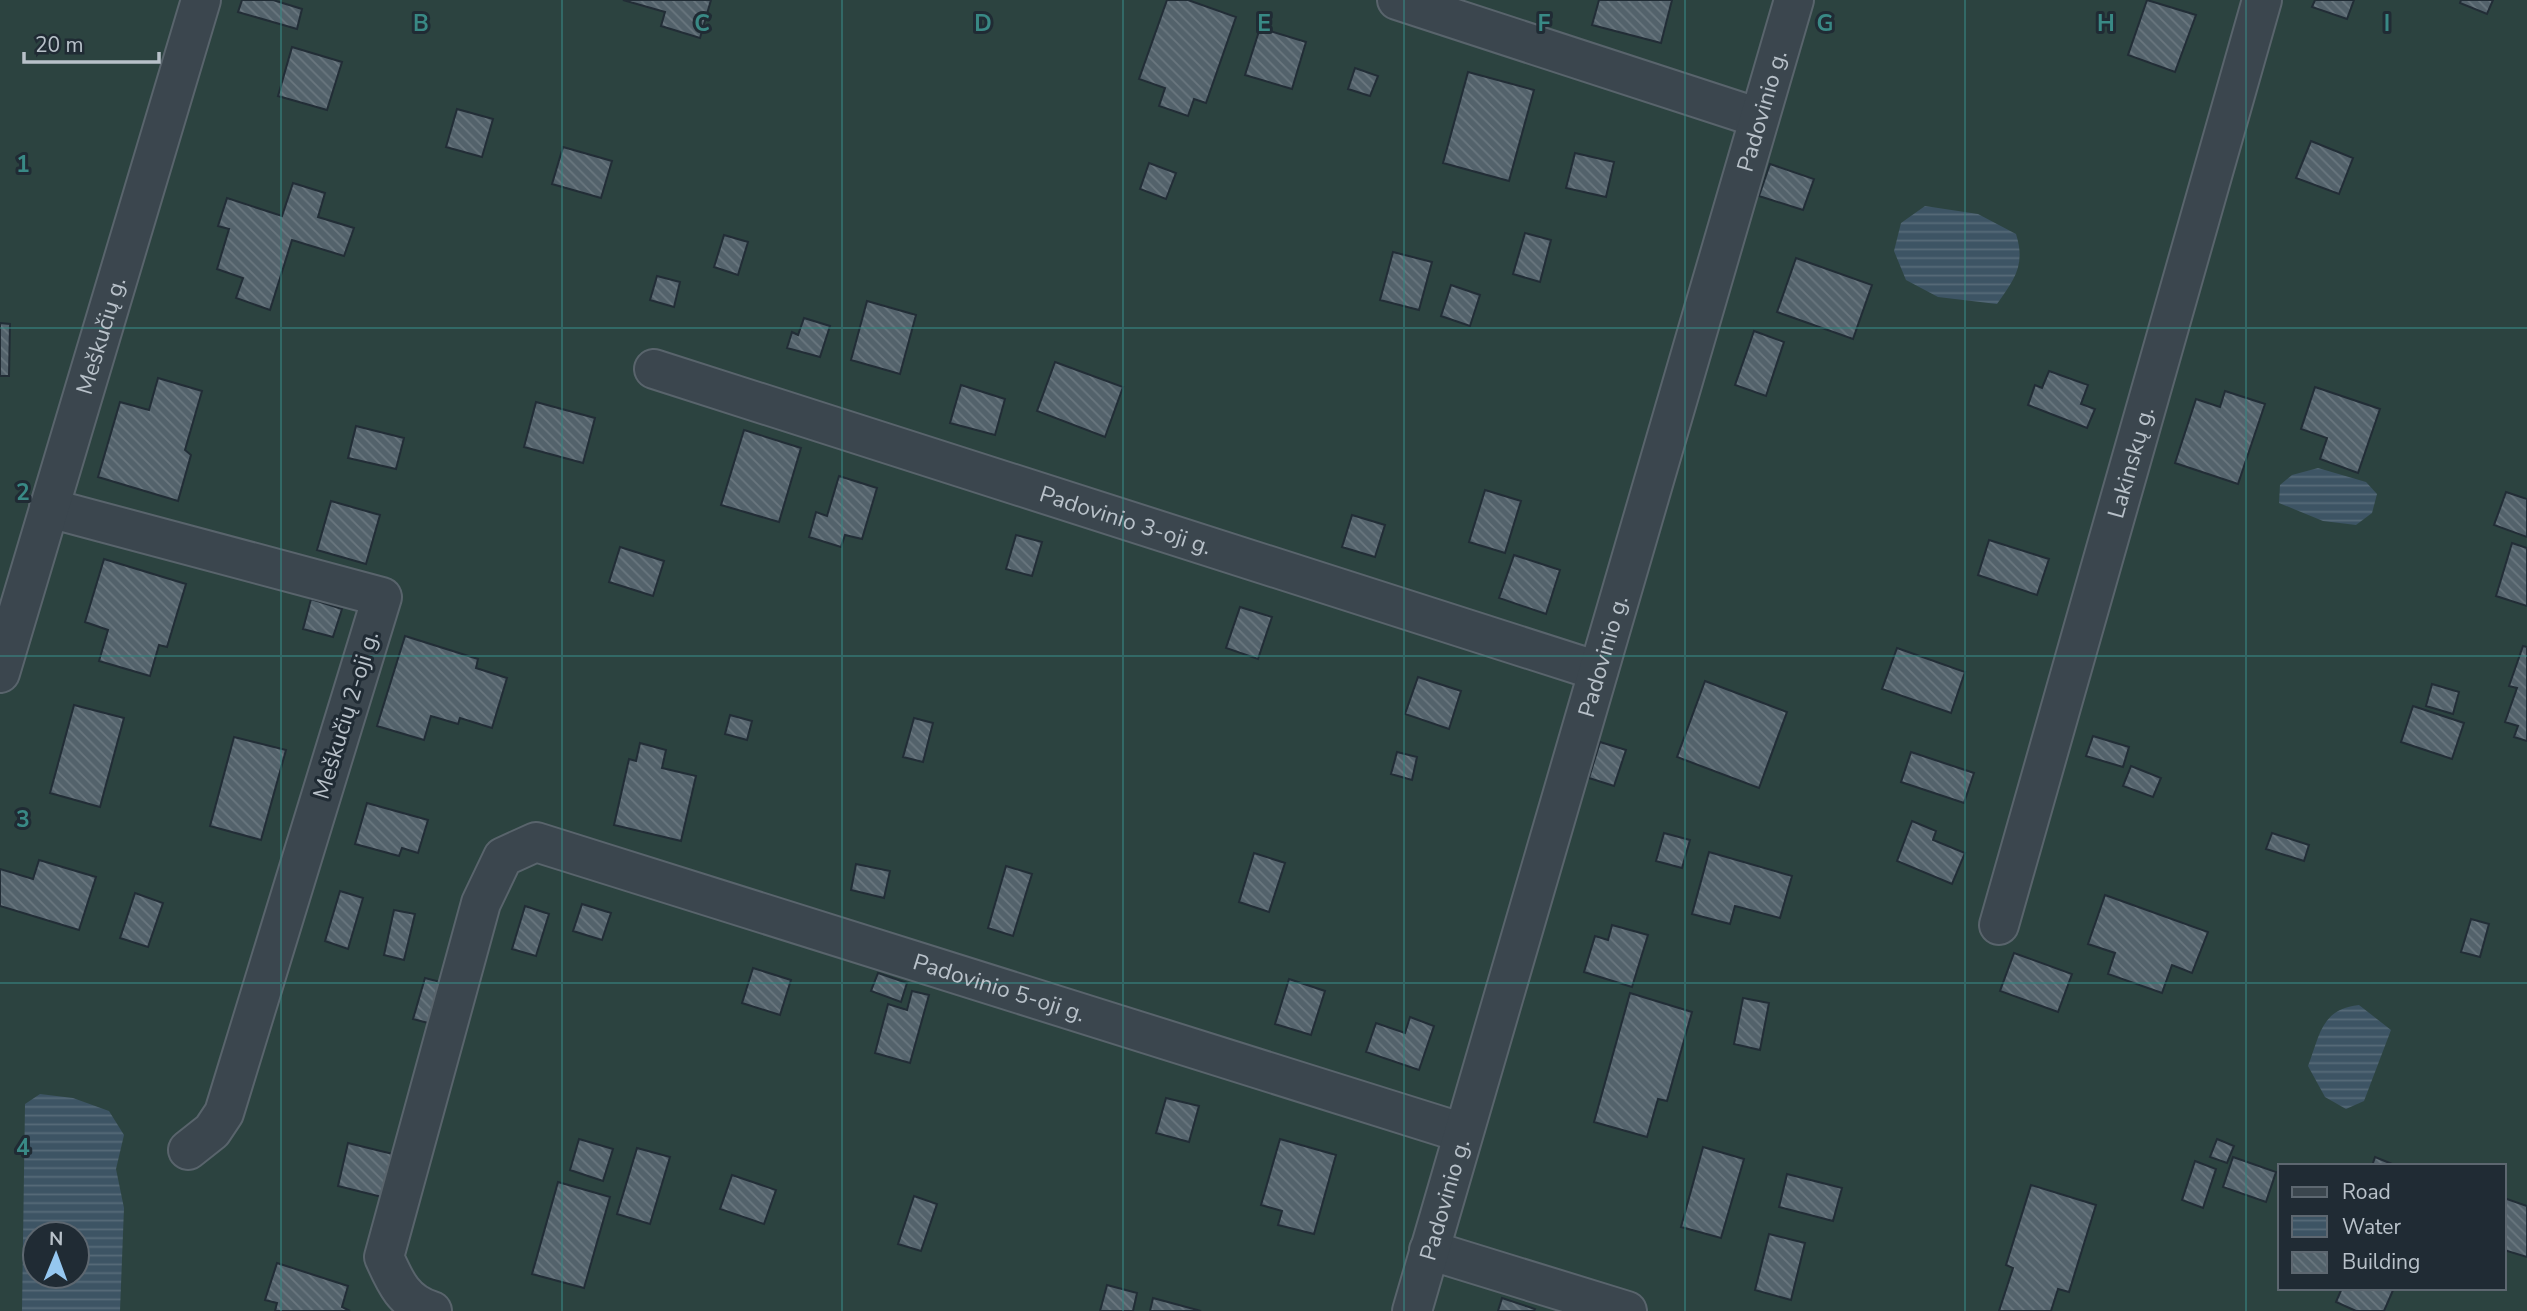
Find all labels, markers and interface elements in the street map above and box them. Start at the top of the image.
text: B [413,8,429,39]
text: C [694,8,710,39]
text: D [974,8,992,39]
text: E [1257,8,1271,39]
text: F [1538,8,1551,39]
text: G [1817,8,1833,39]
text: H [2097,8,2115,39]
text: I [2384,8,2390,39]
scale bar [24,21,159,65]
text: 20 m [35,31,84,59]
street label: Padovinio g. [1729,46,1794,175]
text: 1 [16,149,30,180]
street label: Meškučių g. [69,273,133,398]
street label: Lakinskų g. [2100,403,2161,522]
text: 2 [16,477,30,508]
street label: Padovinio 3-oji g. [1036,478,1215,562]
street label: Padovinio g. [1570,592,1635,721]
street label: Meškučių 2-oji g. [306,627,386,803]
text: 3 [16,804,30,835]
street label: Padovinio 5-oji g. [909,946,1089,1029]
text: 4 [16,1132,30,1163]
street label: Padovinio g. [1412,1135,1477,1264]
legend [2278,1164,2506,1290]
text: Road [2342,1178,2391,1206]
text: Water [2342,1213,2401,1241]
north arrow [21,1220,91,1290]
text: N [49,1226,64,1252]
text: Building [2342,1248,2420,1276]

